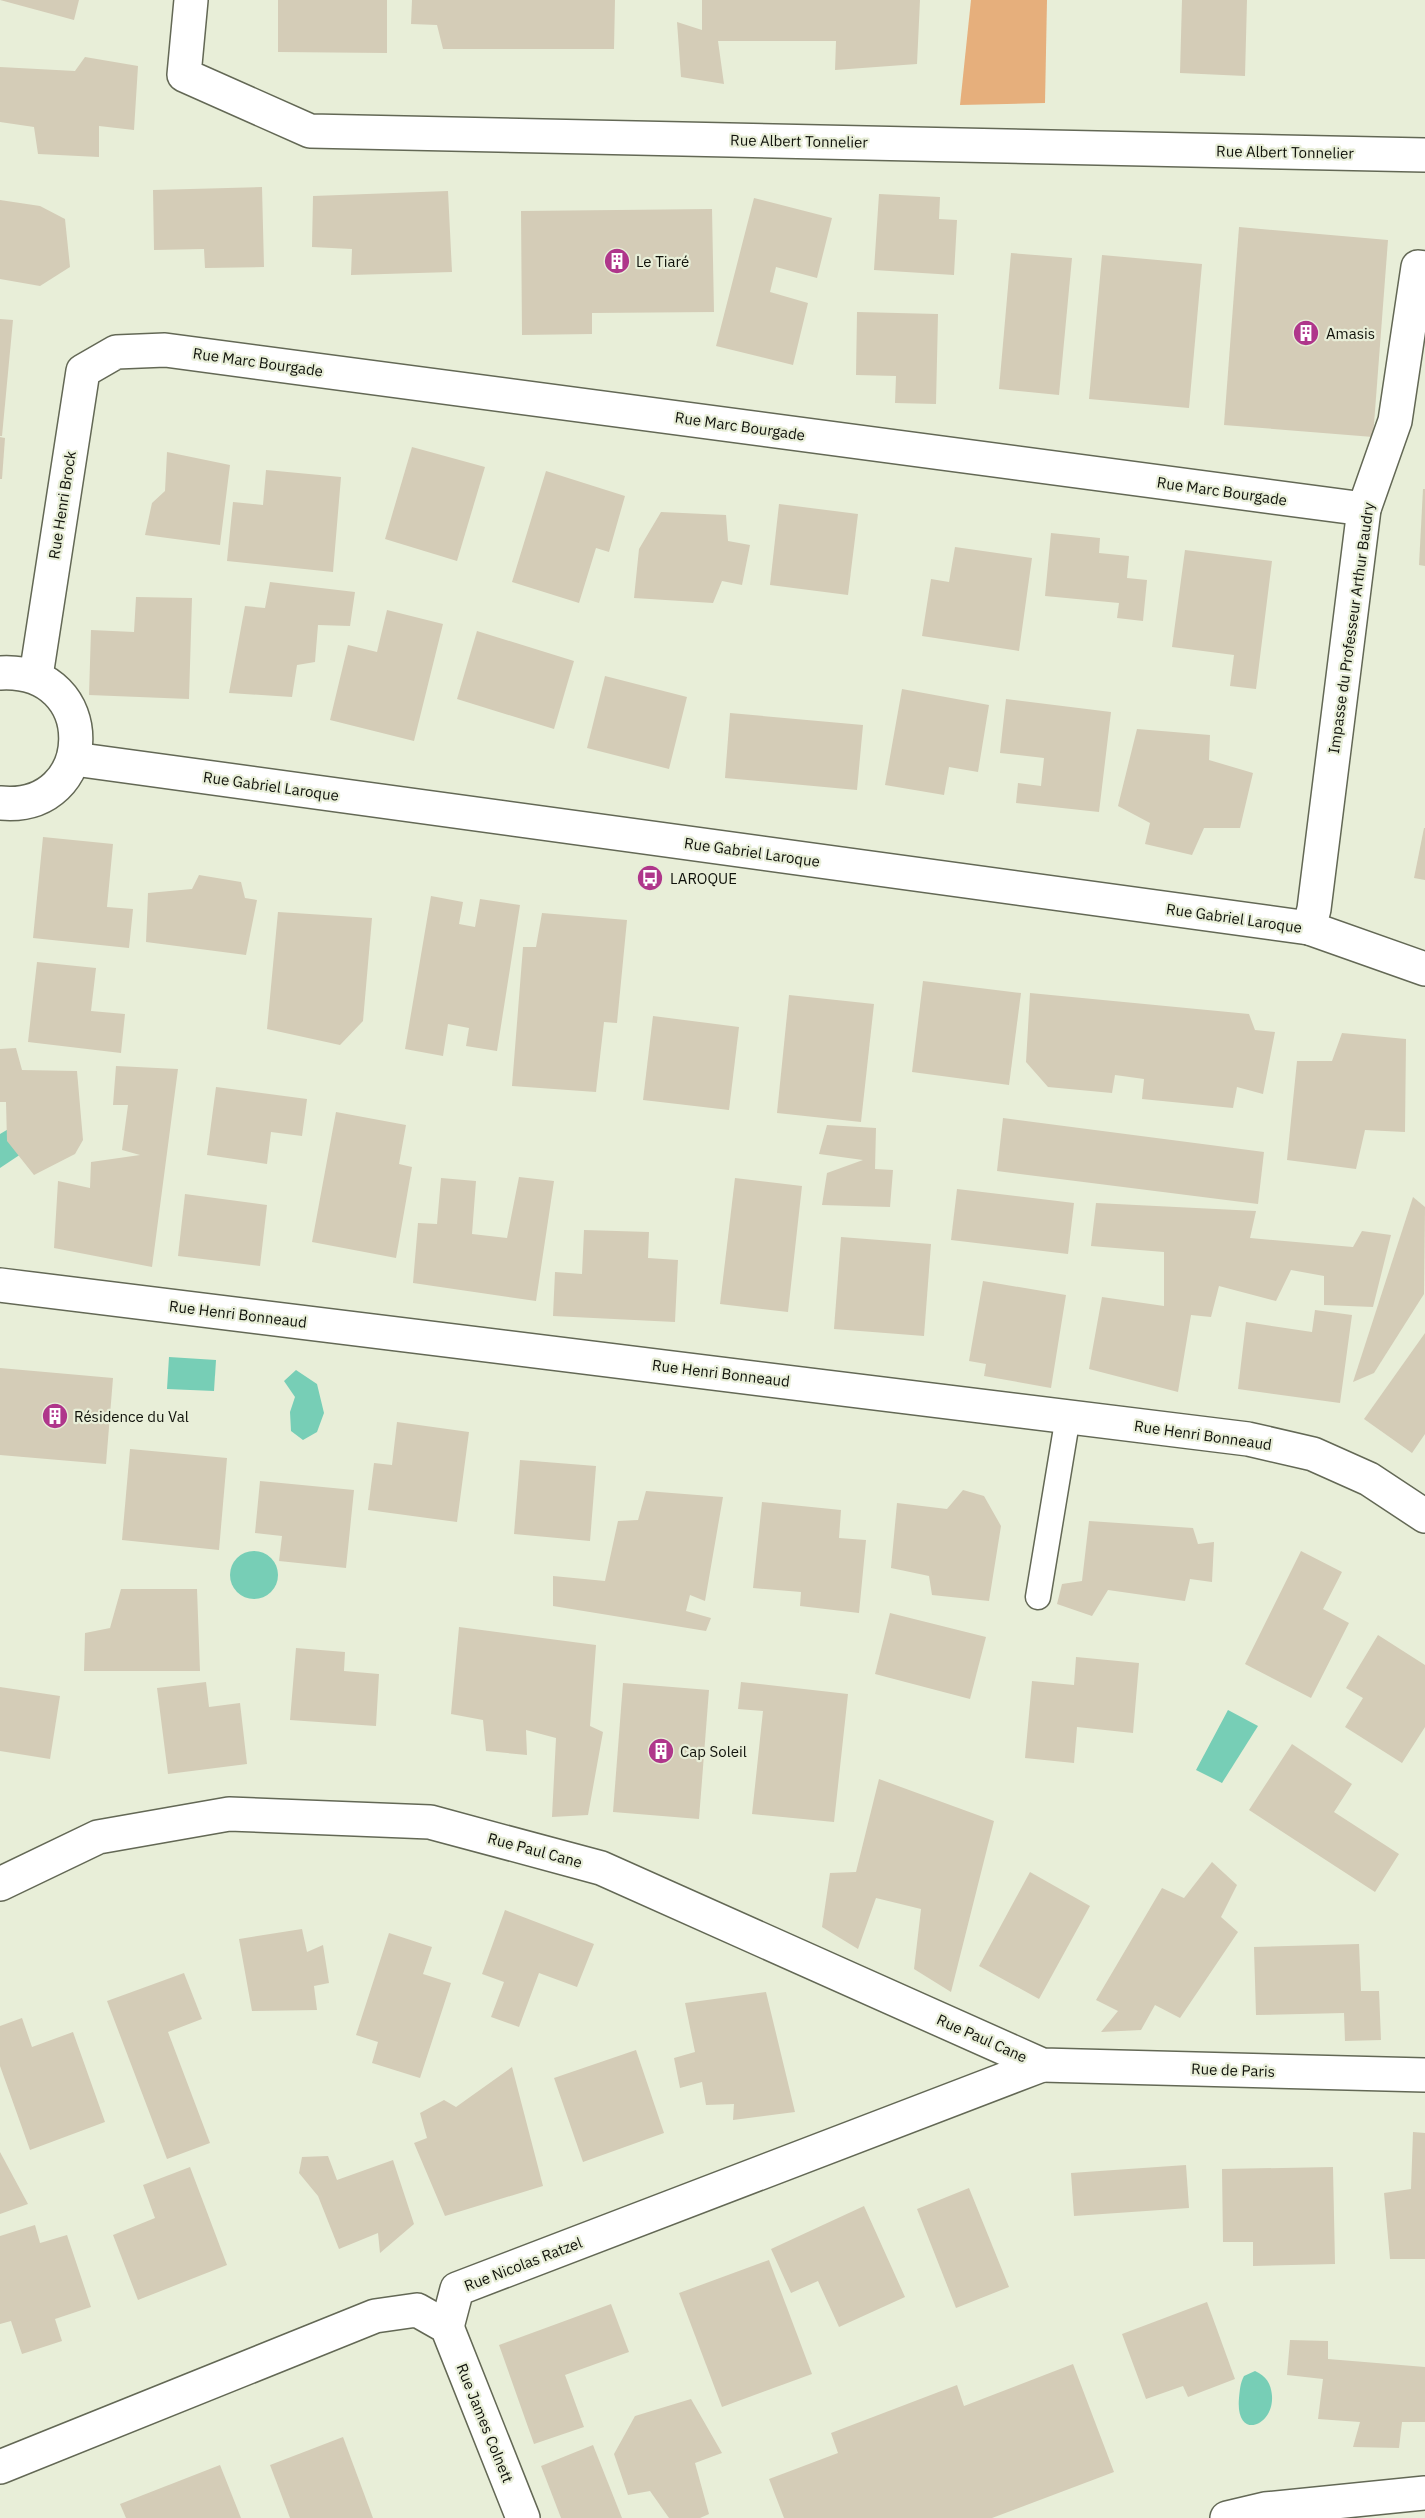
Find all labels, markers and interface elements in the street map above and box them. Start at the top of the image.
street label: Rue Albert Tonnelier [730,130,869,152]
street label: Rue Albert Tonnelier [1216,141,1355,163]
building icon: Le Tiaré [602,246,632,276]
place label: Le Tiaré [636,252,689,271]
building icon: Amasis [1291,318,1321,348]
place label: Amasis [1326,324,1375,343]
street label: Rue Marc Bourgade [192,343,324,381]
street label: Rue Marc Bourgade [674,407,806,445]
street label: Rue Henri Brock [44,450,80,560]
street label: Rue Marc Bourgade [1156,472,1288,510]
street label: Impasse du Professeur Arthur Baudry [1324,501,1378,755]
street label: Rue Gabriel Laroque [202,767,340,805]
street label: Rue Gabriel Laroque [683,833,821,871]
bus stop icon: LAROQUE [635,863,665,893]
place label: LAROQUE [670,869,737,888]
street label: Rue Gabriel Laroque [1165,899,1303,937]
street label: Rue Henri Bonneaud [168,1296,308,1332]
street label: Rue Henri Bonneaud [651,1355,791,1391]
building icon: Résidence du Val [40,1401,70,1431]
place label: Résidence du Val [74,1407,189,1426]
street label: Rue Henri Bonneaud [1133,1416,1273,1454]
building icon: Cap Soleil [646,1736,676,1766]
place label: Cap Soleil [680,1742,747,1761]
street label: Rue Paul Cane [486,1828,584,1872]
street label: Rue Paul Cane [934,2010,1030,2066]
street label: Rue de Paris [1191,2059,1275,2081]
street label: Rue Nicolas Ratzel [461,2233,585,2295]
street label: Rue James Colnett [452,2361,518,2485]

